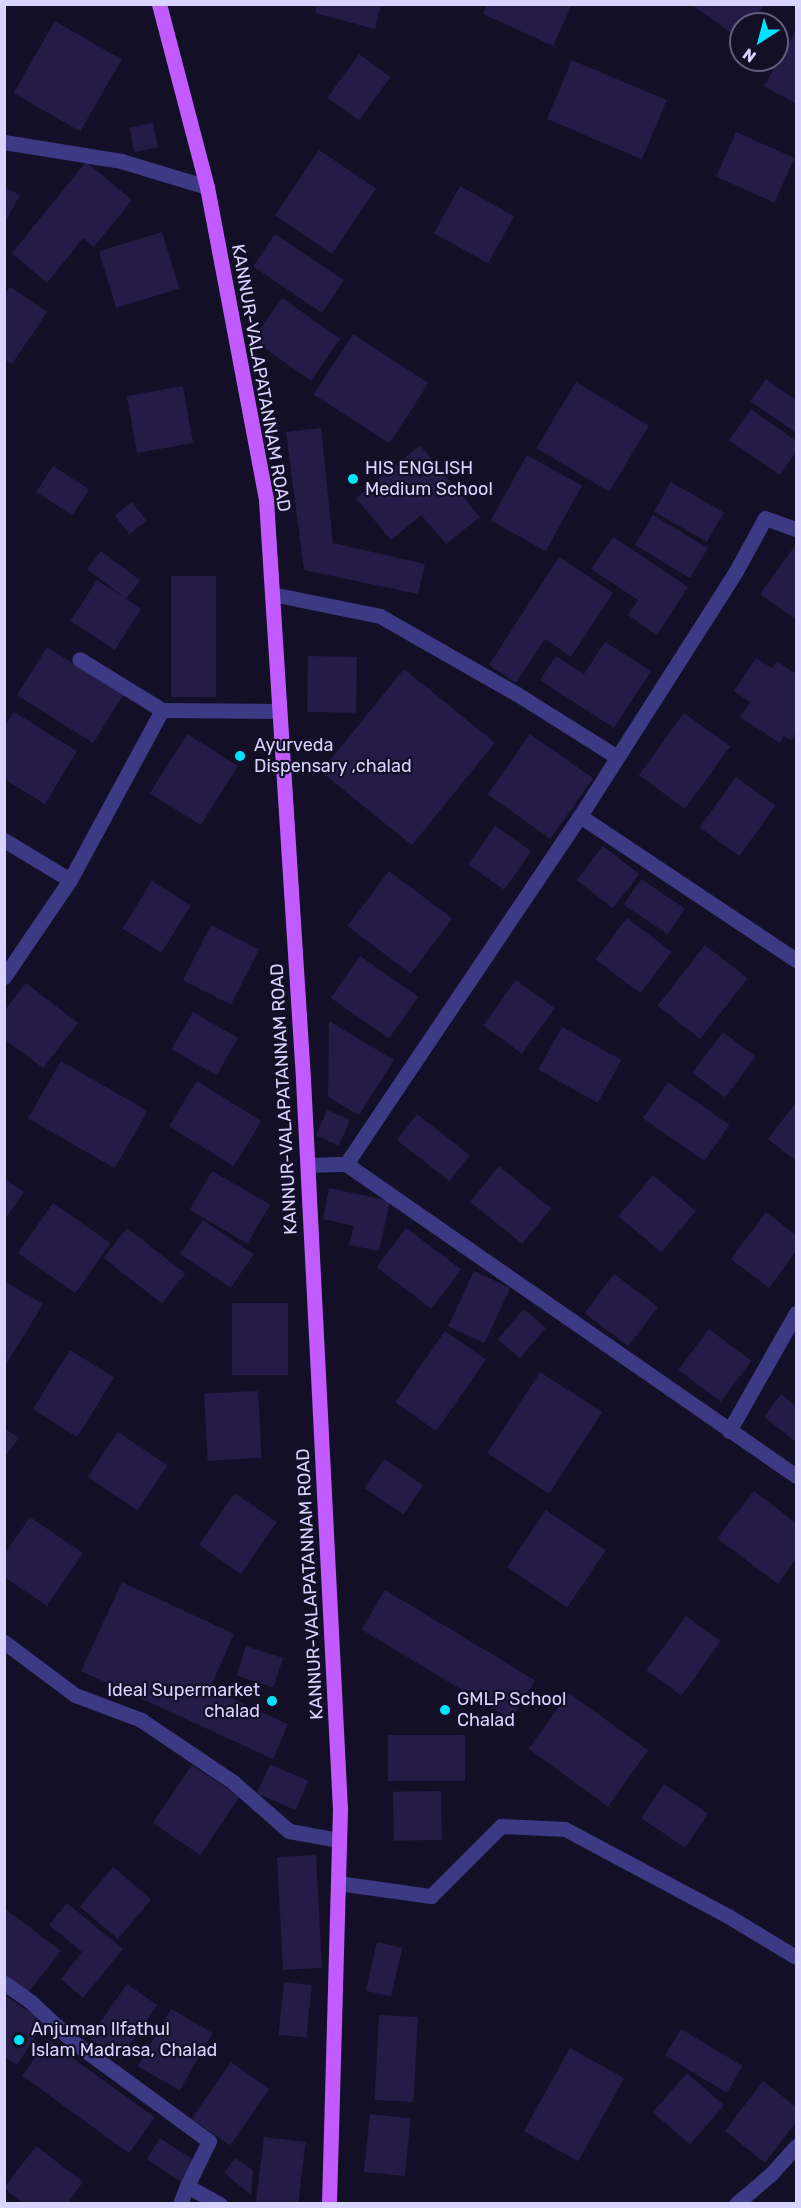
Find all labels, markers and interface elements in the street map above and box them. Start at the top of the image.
north arrow [729,12,789,72]
text: N [739,44,760,66]
street label: KANNUR-VALAPATANNAM ROAD [227,242,295,514]
place label: HIS ENGLISH Medium School [365,458,493,500]
marker: HIS ENGLISH Medium School [346,472,360,486]
place label: Ayurveda Dispensary ,chalad [254,735,412,777]
marker: Ayurveda Dispensary ,chalad [231,747,249,765]
street label: KANNUR-VALAPATANNAM ROAD [266,963,302,1235]
street label: KANNUR-VALAPATANNAM ROAD [292,1448,328,1720]
place label: Ideal Supermarket chalad [107,1680,260,1722]
place label: GMLP School Chalad [457,1689,567,1732]
marker: Ideal Supermarket chalad [265,1694,279,1708]
marker: GMLP School Chalad [438,1703,452,1717]
place label: Anjuman Ilfathul Islam Madrasa, Chalad [31,2019,217,2062]
marker: Anjuman Ilfathul Islam Madrasa, Chalad [12,2033,26,2047]

